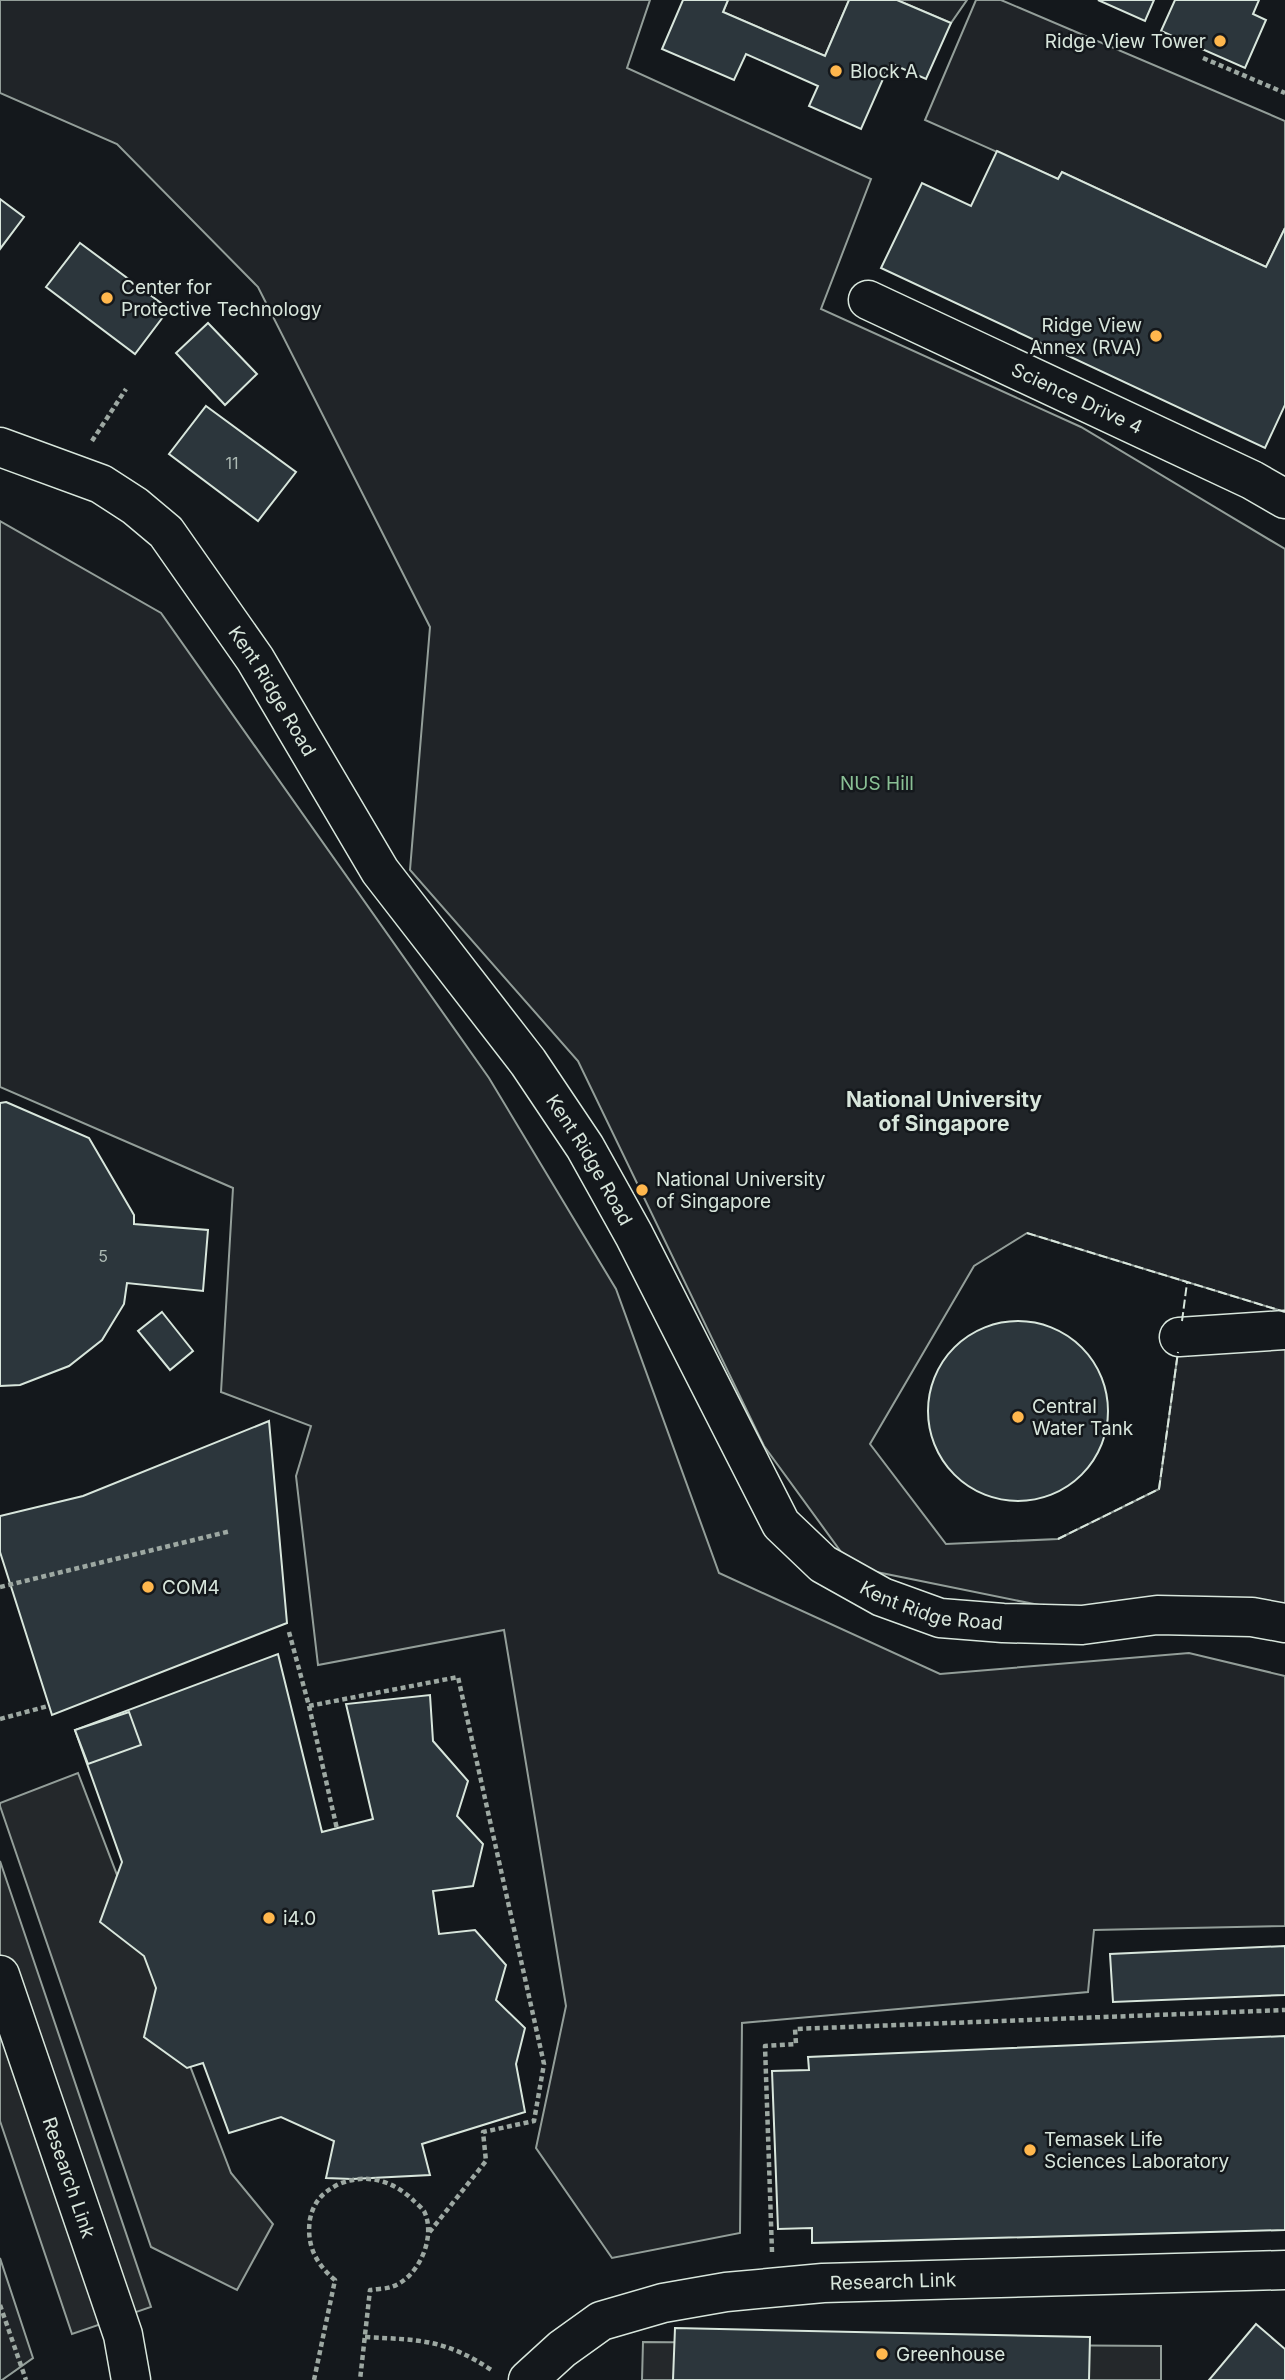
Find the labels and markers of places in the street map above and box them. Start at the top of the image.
place label: Ridge View Tower [1045,30,1206,53]
marker: Ridge View Tower [1212,33,1228,49]
place label: Block A [850,60,918,83]
marker: Block A [828,63,844,79]
place label: Center for Protective Technology [121,276,322,321]
marker: Center for Protective Technology [99,290,115,306]
place label: Ridge View Annex (RVA) [1029,314,1142,359]
marker: Ridge View Annex (RVA) [1148,328,1164,344]
place label: National University of Singapore [656,1168,826,1213]
marker: National University of Singapore [634,1182,650,1198]
place label: Central Water Tank [1032,1395,1134,1440]
marker: Central Water Tank [1010,1409,1026,1425]
place label: COM4 [162,1576,220,1599]
marker: COM4 [140,1579,156,1595]
place label: i4.0 [283,1907,316,1930]
marker: i4.0 [261,1910,277,1926]
place label: Temasek Life Sciences Laboratory [1044,2128,1229,2173]
marker: Temasek Life Sciences Laboratory [1022,2142,1038,2158]
place label: Greenhouse [896,2343,1005,2366]
marker: Greenhouse [874,2346,890,2362]

